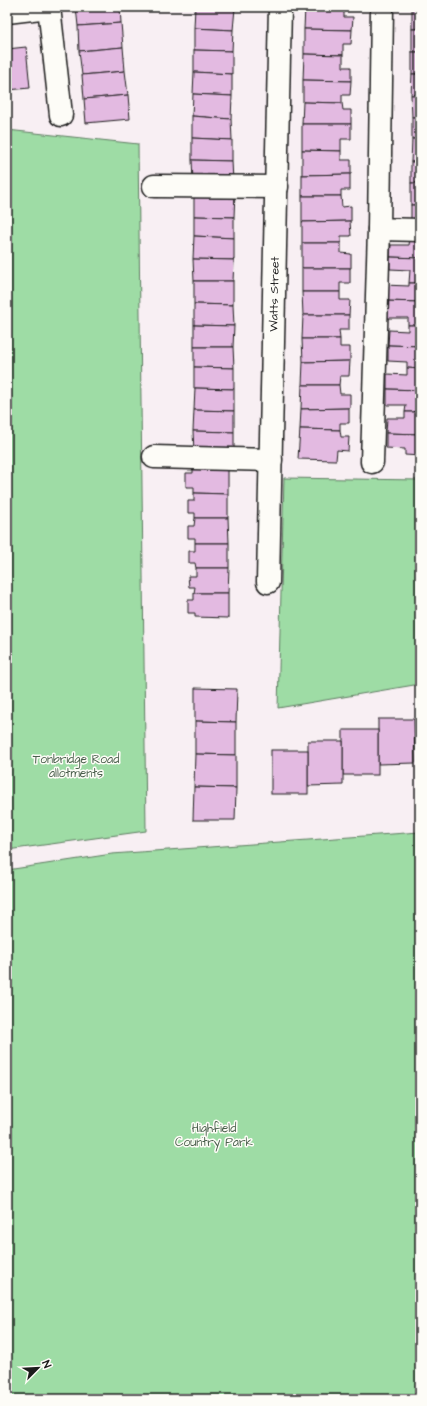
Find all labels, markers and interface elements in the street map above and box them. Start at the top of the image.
street label: Watts Street [265,256,284,332]
park label: Tonbridge Road allotments [33,751,119,782]
park label: Highfield Country Park [175,1120,254,1152]
north arrow [18,1348,58,1388]
text: N [38,1358,55,1370]

